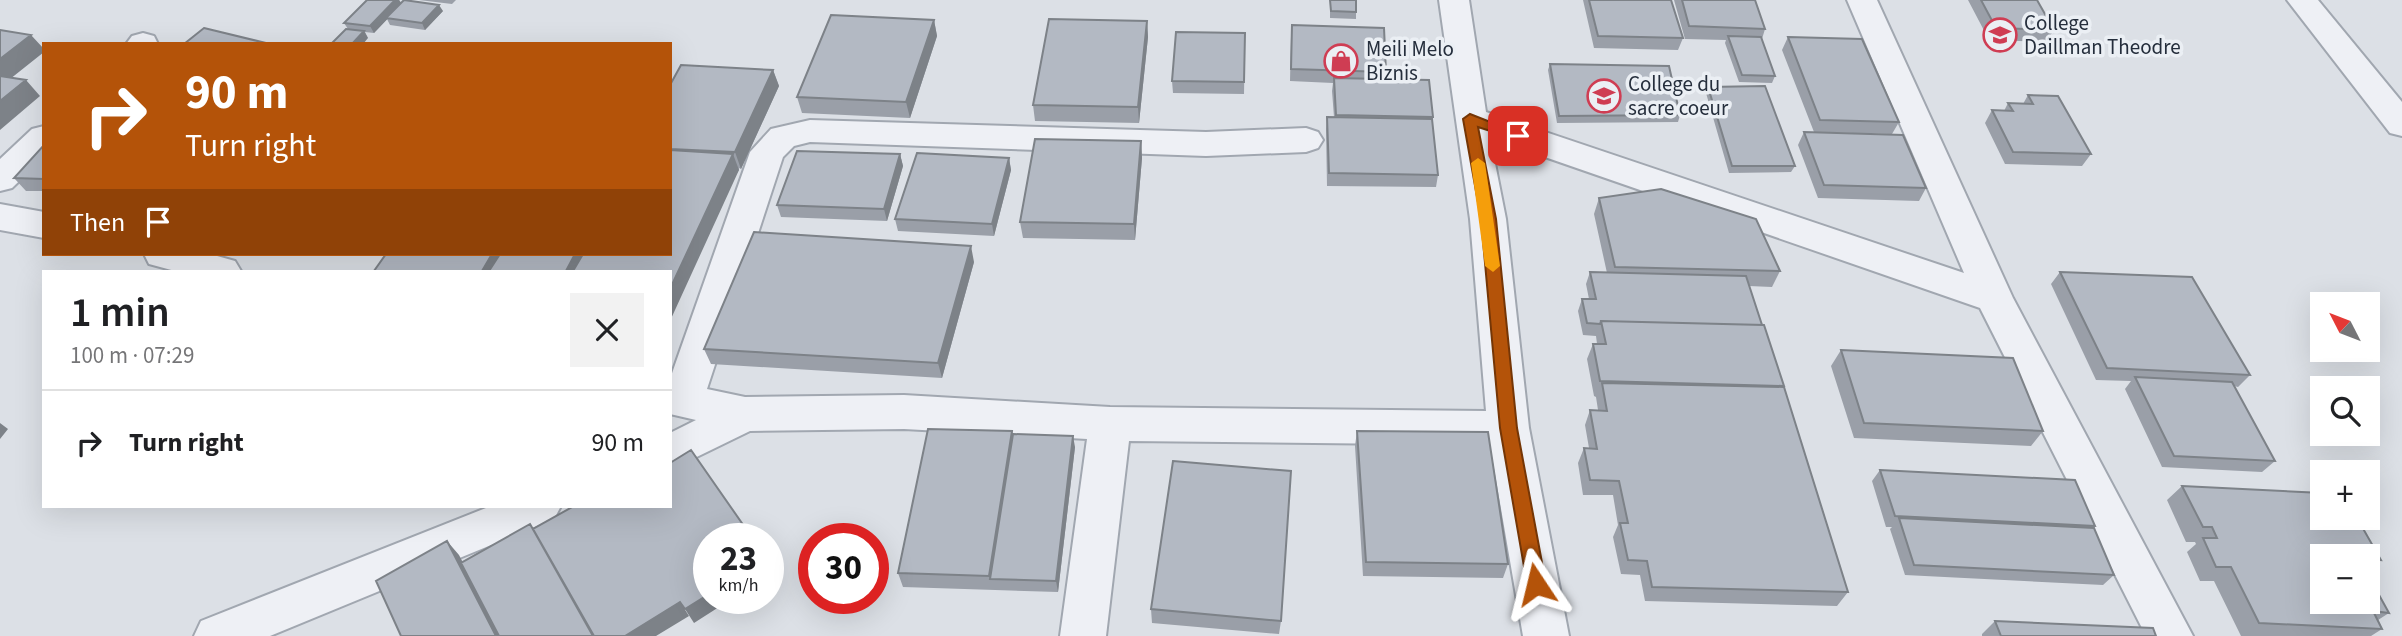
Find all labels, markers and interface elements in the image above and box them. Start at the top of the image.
place label: College Daillman Theodre [2024,8,2181,62]
school or university icon: College Daillman Theodre [1981,16,2019,54]
place label: Meili Melo Biznis [1366,34,1454,88]
shop icon: Meili Melo Biznis [1322,42,1360,80]
text: 90 m [185,58,289,128]
place label: College du sacre coeur [1628,69,1729,123]
icon: right [70,70,161,161]
school or university icon: College du sacre coeur [1585,77,1623,115]
pin [1488,106,1548,166]
icon: arrive [1499,117,1537,155]
text: Turn right [185,123,316,169]
icon: arrive [139,203,177,241]
text: Then [70,204,125,241]
text: 1 min [70,283,170,343]
north arrow [2310,292,2380,362]
map controls [2310,292,2380,614]
button: close [570,293,644,367]
text: 100 m · 07:29 [70,339,194,372]
button: search [2310,376,2380,446]
icon: right [70,424,108,462]
text: Turn right [129,424,244,461]
text: 90 m [591,424,644,461]
button: + [2310,460,2380,530]
speed limit sign: 30 [798,523,889,614]
text: 23 [720,534,757,584]
button: − [2310,544,2380,614]
position arrow [1499,547,1573,621]
text: km/h [719,573,758,598]

